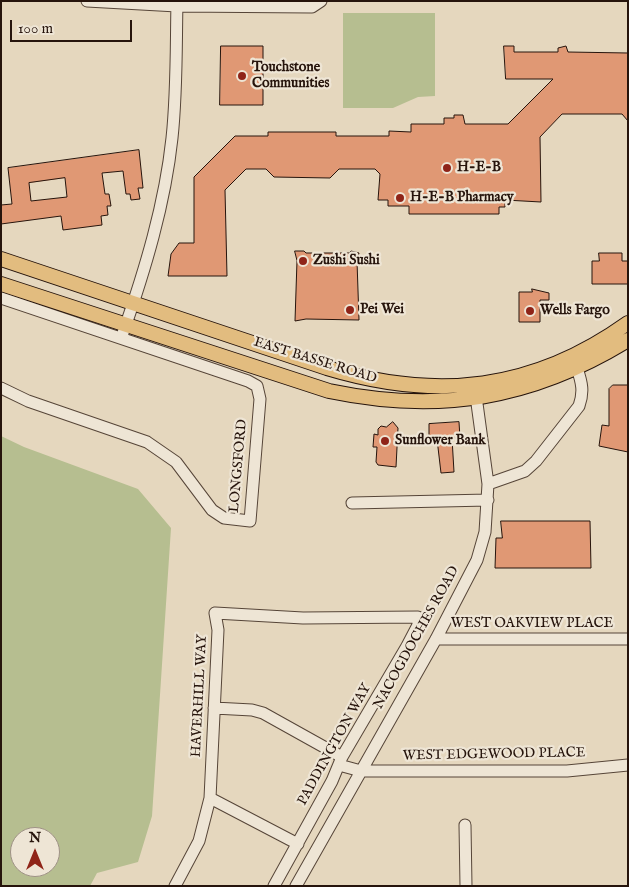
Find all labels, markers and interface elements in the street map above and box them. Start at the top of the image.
scale bar [12,10,135,42]
text: 100 m [18,19,53,38]
place label: Touchstone Communities [252,60,329,92]
marker: Touchstone Communities [236,70,248,82]
place label: H-E-B [457,160,501,176]
marker: H-E-B [441,162,453,174]
place label: H-E-B Pharmacy [410,190,514,206]
marker: H-E-B Pharmacy [394,192,406,204]
place label: Zushi Sushi [313,253,380,269]
marker: Zushi Sushi [297,255,309,267]
place label: Pei Wei [360,302,404,318]
place label: Wells Fargo [540,303,610,319]
marker: Pei Wei [344,304,356,316]
marker: Wells Fargo [524,305,536,317]
street label: EAST BASSE ROAD [251,334,379,388]
street label: LONGSFORD [227,419,251,513]
place label: Sunflower Bank [395,433,486,449]
marker: Sunflower Bank [379,435,391,447]
street label: NACOGDOCHES ROAD [371,564,463,712]
street label: WEST OAKVIEW PLACE [451,616,613,632]
street label: HAVERHILL WAY [188,634,212,758]
street label: PADDINGTON WAY [295,681,375,809]
street label: WEST EDGEWOOD PLACE [402,745,586,765]
north arrow [10,827,60,877]
text: N [29,829,41,847]

